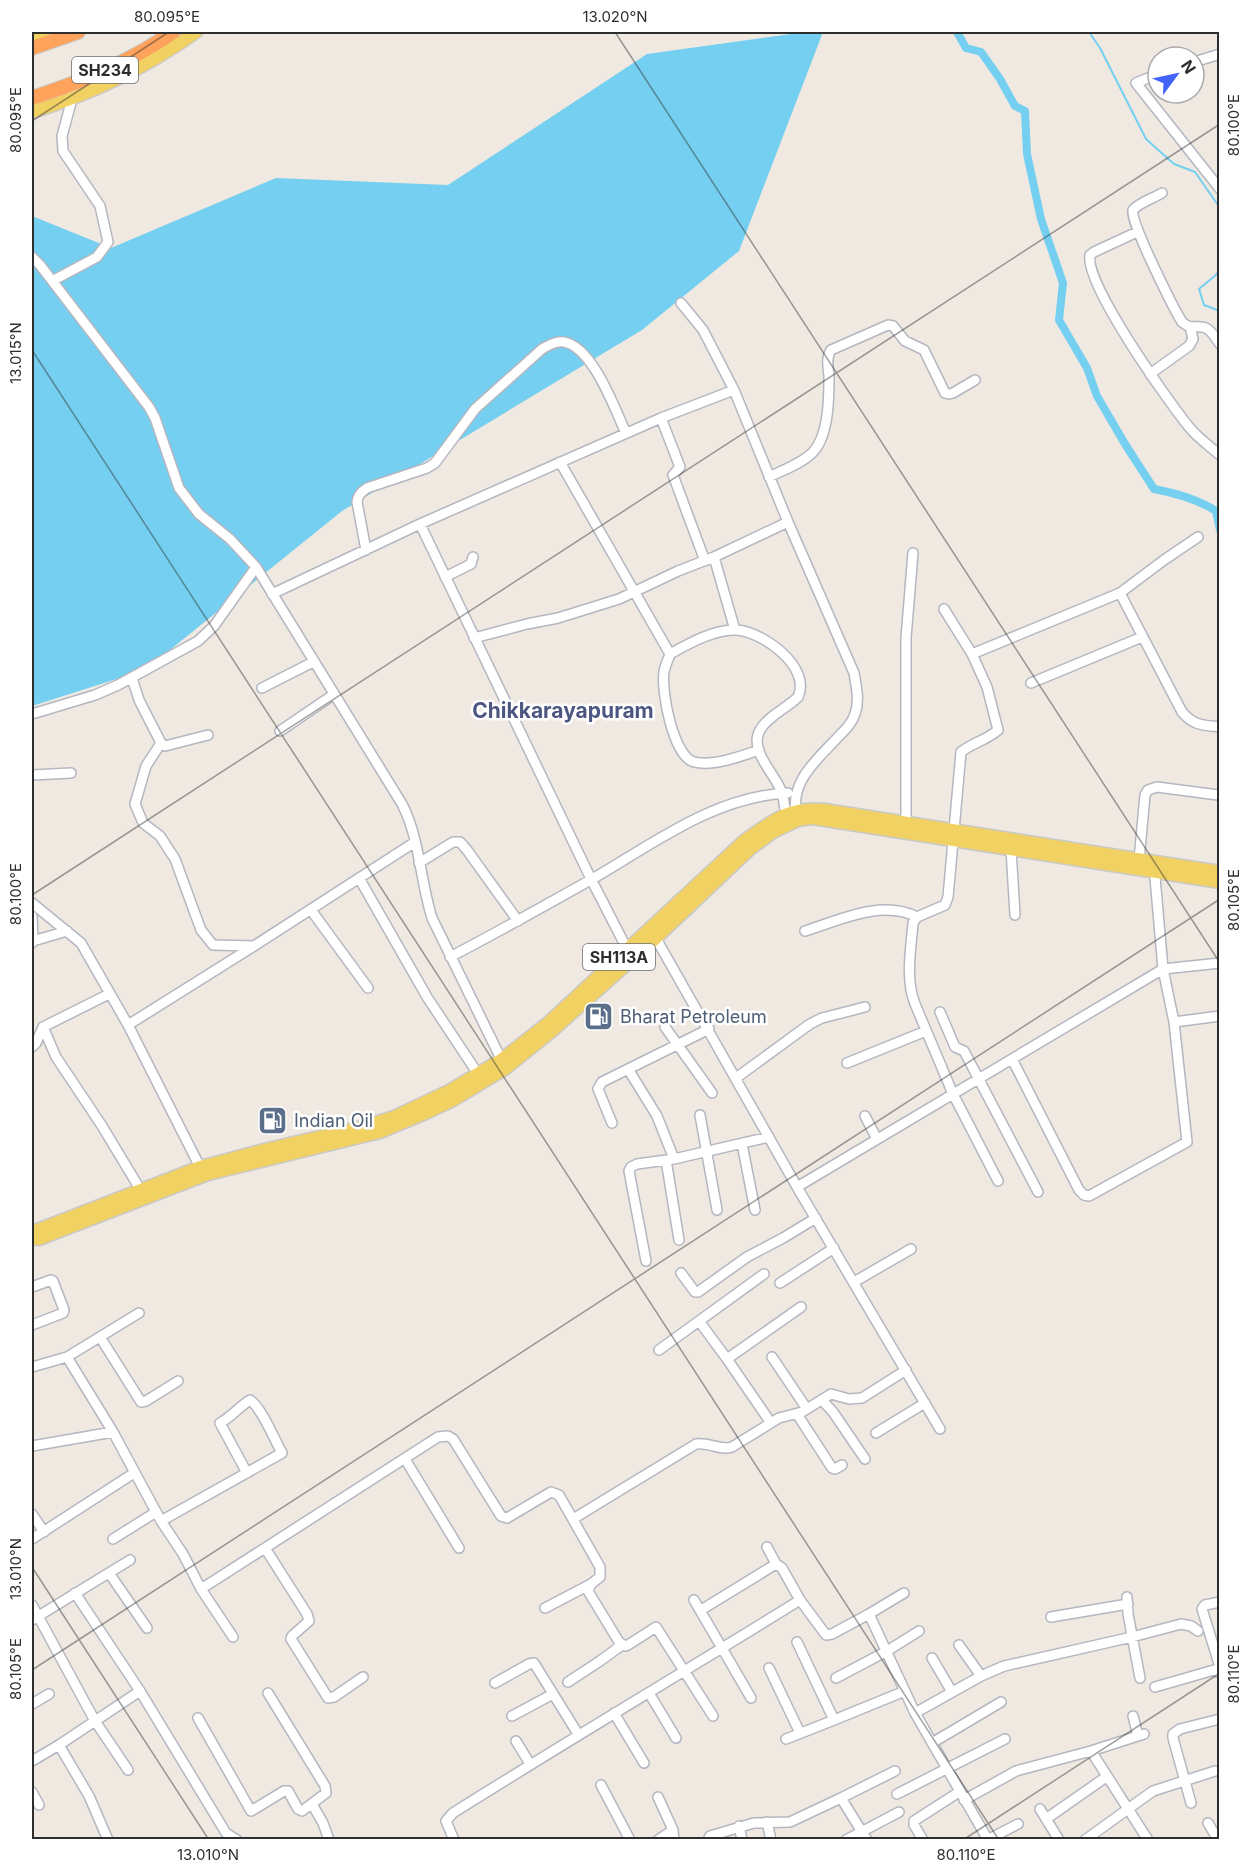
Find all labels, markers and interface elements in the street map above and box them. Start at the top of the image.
text: 80.095°E [134,7,200,26]
text: 13.020°N [582,7,648,26]
north arrow [1146,45,1206,105]
text: N [1177,56,1200,77]
road number: SH234 [72,57,138,83]
text: 80.095°E [6,87,25,153]
text: 80.100°E [1224,94,1243,156]
text: 13.015°N [6,322,25,384]
district label: Chikkarayapuram [472,698,654,723]
text: 80.100°E [6,863,25,925]
text: 80.105°E [1224,869,1243,931]
road number: SH113A [583,944,655,970]
fuel station icon: Bharat Petroleum [583,1001,615,1033]
place label: Bharat Petroleum [620,1006,767,1027]
fuel station icon: Indian Oil [257,1105,289,1137]
place label: Indian Oil [294,1110,373,1131]
text: 13.010°N [6,1538,25,1600]
text: 80.105°E [6,1638,25,1700]
text: 80.110°E [1224,1645,1243,1703]
text: 13.010°N [177,1845,239,1864]
text: 80.110°E [937,1845,995,1864]

